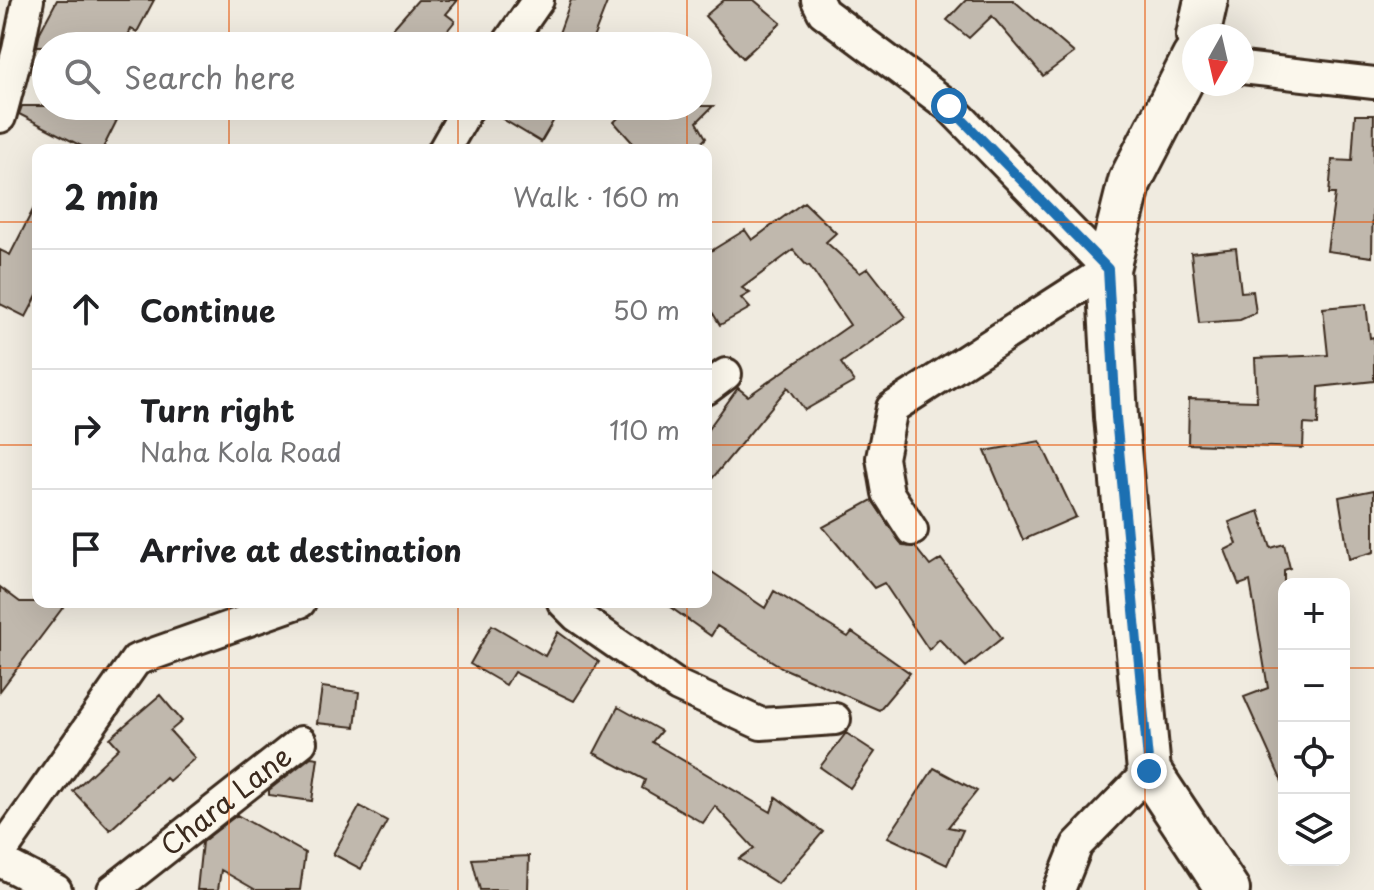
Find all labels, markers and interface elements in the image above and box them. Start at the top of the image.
north arrow [1182,24,1254,96]
search box [32,32,712,120]
icon: search [60,54,104,98]
text: Search here [124,54,296,99]
route start [931,88,967,124]
text: 2 min [64,170,159,222]
text: Walk · 160 m [513,177,680,216]
icon: ahead [64,287,108,331]
text: Continue [140,287,275,332]
text: 50 m [613,290,680,329]
text: Turn right [140,387,295,432]
icon: right [64,407,108,451]
text: 110 m [609,410,680,449]
text: Naha Kola Road [140,432,342,471]
icon: arrive [64,527,108,571]
text: Arrive at destination [140,527,462,572]
map controls [1278,578,1350,866]
button: + [1278,578,1350,650]
button: − [1278,650,1350,722]
button: locate [1278,722,1350,794]
street label: Chara Lane [150,734,300,865]
route end [1131,753,1167,789]
button: layers [1278,794,1350,866]

